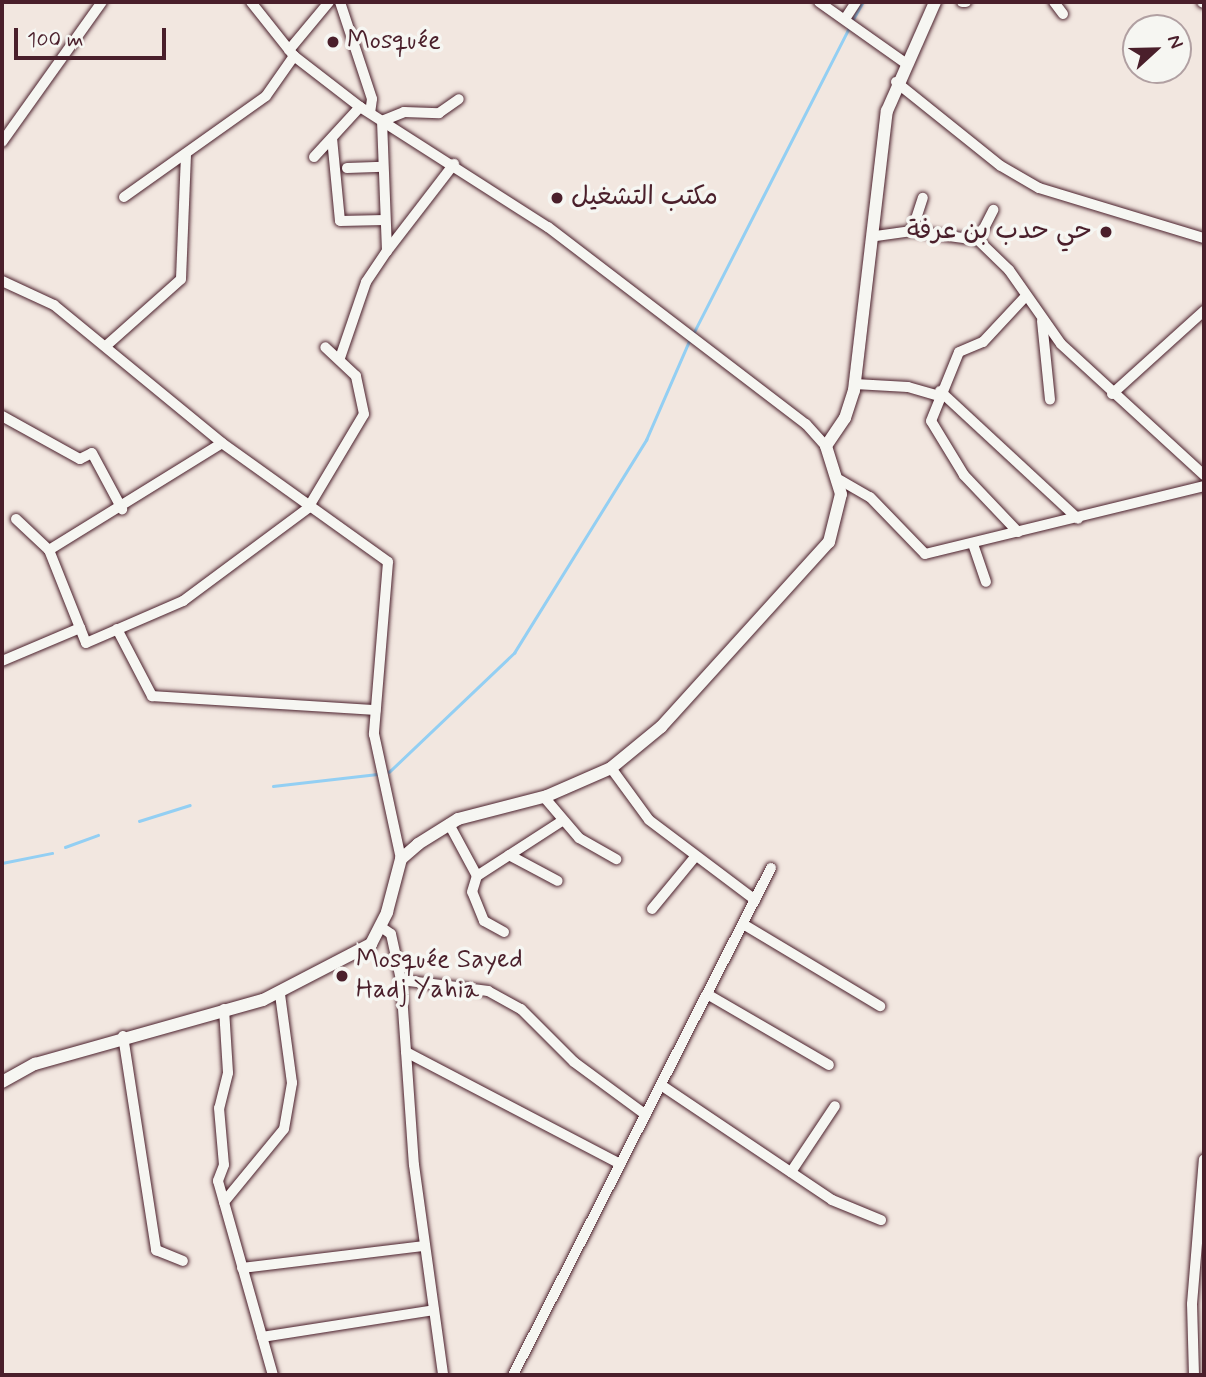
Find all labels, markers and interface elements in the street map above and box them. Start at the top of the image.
scale bar [18,14,170,58]
north arrow [1122,14,1192,84]
text: 100 m [27,26,83,54]
place label: Mosquée [347,26,441,58]
text: N [1161,31,1189,52]
marker: Mosquée [325,34,341,50]
place label: مكتب التشغيل [571,182,718,214]
marker: مكتب التشغيل [549,190,565,206]
place label: حي حدب بن عرفة [907,216,1092,248]
marker: حي حدب بن عرفة [1098,224,1114,240]
place label: Mosquée Sayed Hadj Yahia [356,945,523,1006]
marker: Mosquée Sayed Hadj Yahia [334,968,350,984]

